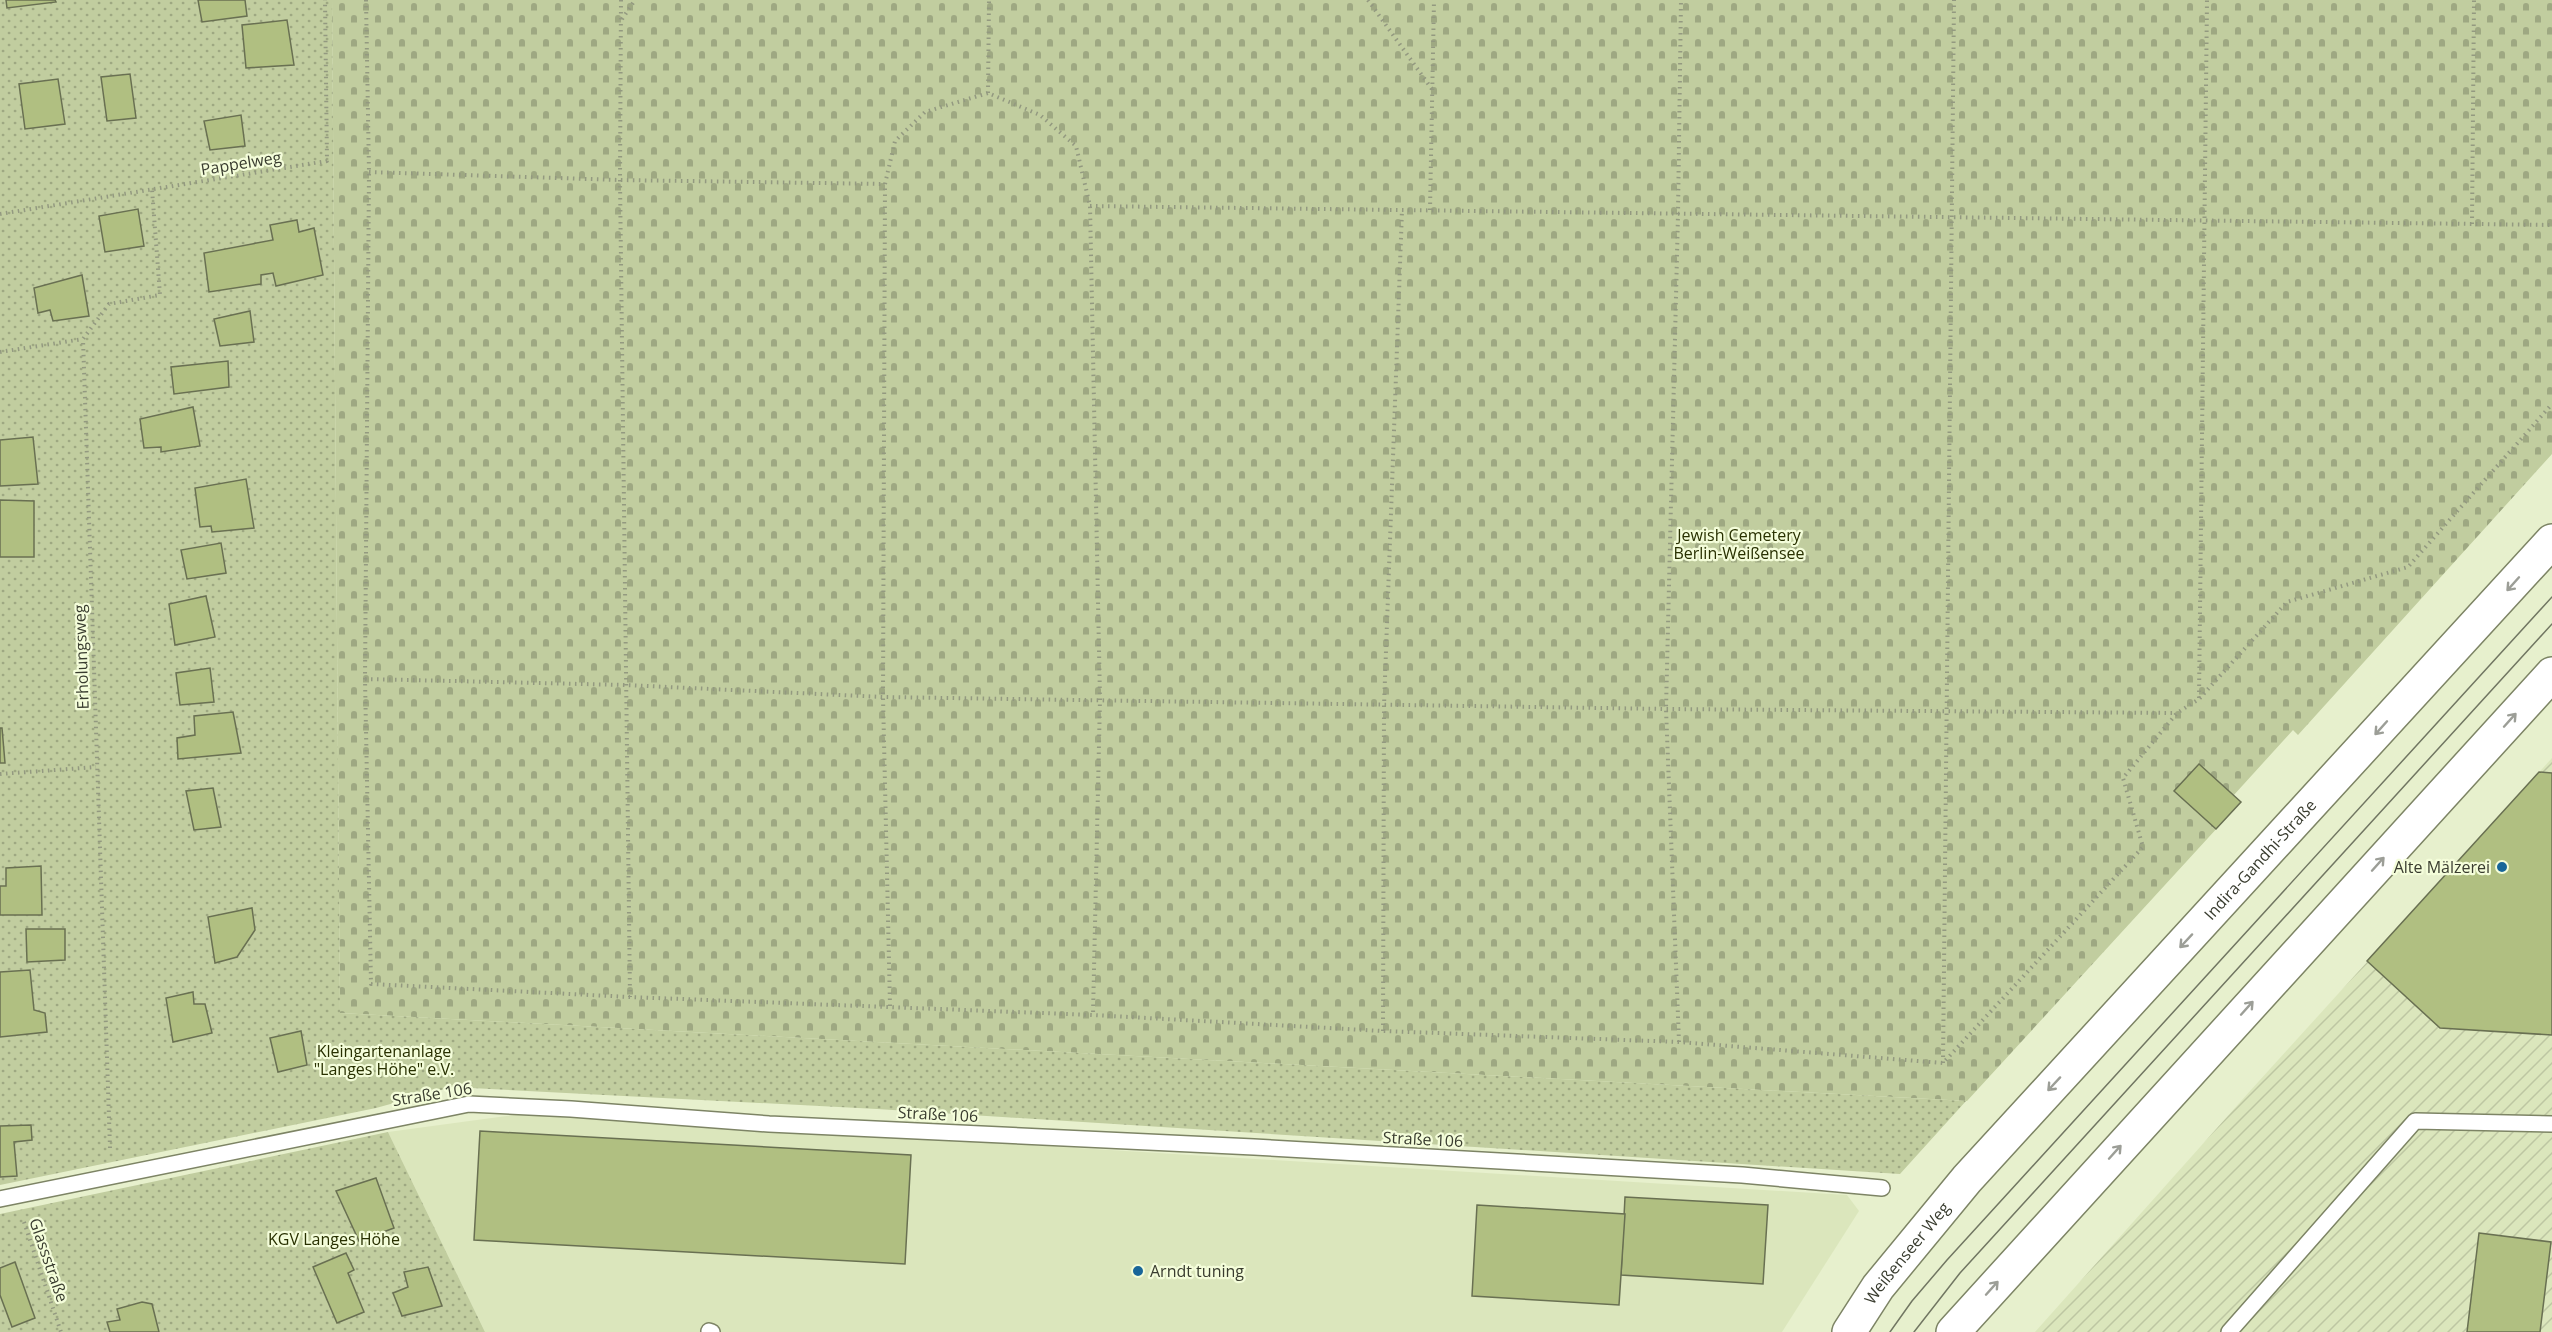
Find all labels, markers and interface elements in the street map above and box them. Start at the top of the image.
street label: Pappelweg [199,146,283,180]
park label: Jewish Cemetery Berlin-Weißensee [1673,524,1805,564]
one-way arrow [2506,576,2520,591]
street label: Erholungsweg [68,604,94,710]
one-way arrow [2503,713,2517,728]
one-way arrow [2374,720,2388,735]
street label: Indira-Gandhi-Straße [2199,794,2321,925]
place label: Alte Mälzerei [2394,856,2490,878]
one-way arrow [2371,857,2385,872]
marker: Alte Mälzerei [2495,860,2509,874]
one-way arrow [2179,933,2193,948]
one-way arrow [2240,1000,2254,1015]
park label: Kleingartenanlage "Langes Höhe" e.V. [314,1040,454,1080]
street label: Straße 106 [391,1077,473,1111]
one-way arrow [2047,1077,2062,1092]
street label: Straße 106 [897,1101,979,1127]
street label: Straße 106 [1382,1126,1464,1152]
one-way arrow [2108,1144,2122,1159]
street label: Weißenseer Weg [1859,1197,1955,1308]
street label: Glassstraße [24,1215,74,1305]
park label: KGV Langes Höhe [268,1228,400,1250]
place label: Arndt tuning [1150,1260,1244,1282]
marker: Arndt tuning [1131,1264,1145,1278]
one-way arrow [1985,1281,1999,1296]

